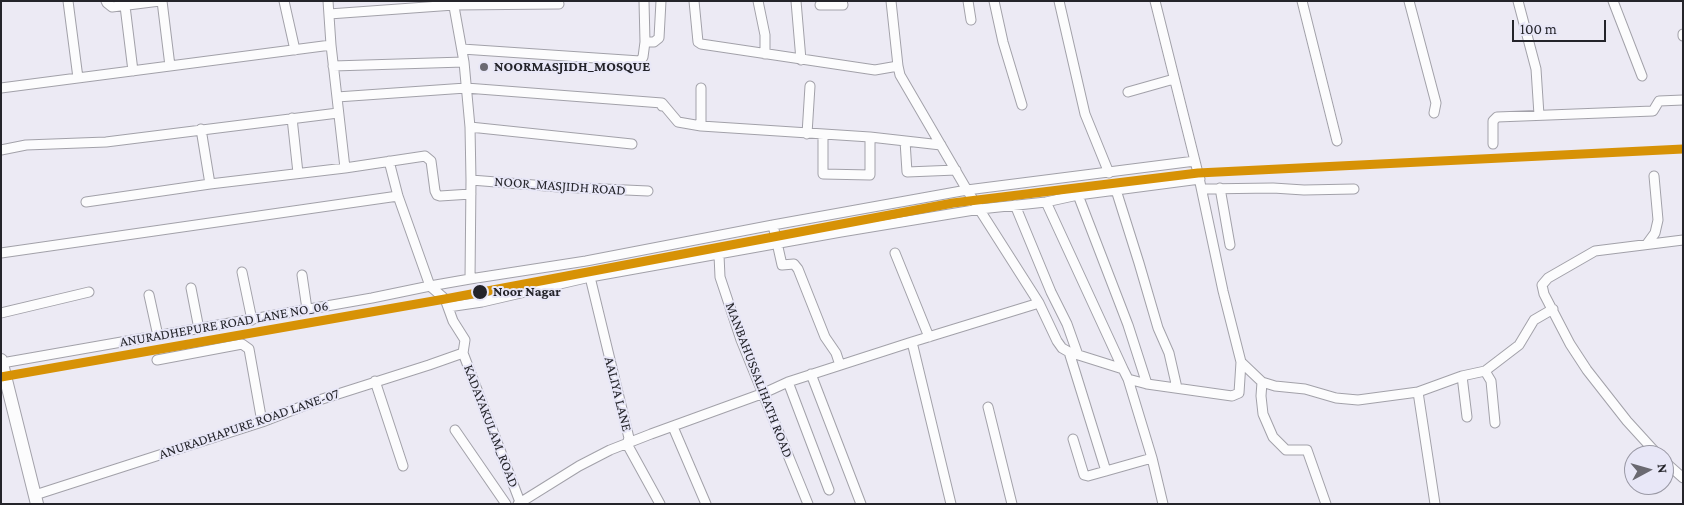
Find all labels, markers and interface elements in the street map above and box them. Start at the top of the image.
scale bar [1514,10,1608,42]
text: 100 m [1520,21,1557,37]
place label: NOORMASJIDH_MOSQUE [494,59,650,75]
marker: NOORMASJIDH_MOSQUE [478,61,490,73]
street label: NOOR_MASJIDH ROAD [494,173,626,199]
marker: Noor Nagar [471,283,489,301]
place label: Noor Nagar [493,284,561,300]
street label: ANURADHEPURE ROAD LANE NO_06 [118,297,330,351]
street label: MANBAHUSSALIHATH ROAD [722,300,796,460]
street label: AALIYA LANE [601,355,635,433]
street label: KADAYAKULAM_ROAD [460,362,522,490]
street label: ANURADHAPURE ROAD LANE-07 [157,385,341,463]
north arrow [1624,445,1674,495]
text: N [1654,463,1671,474]

